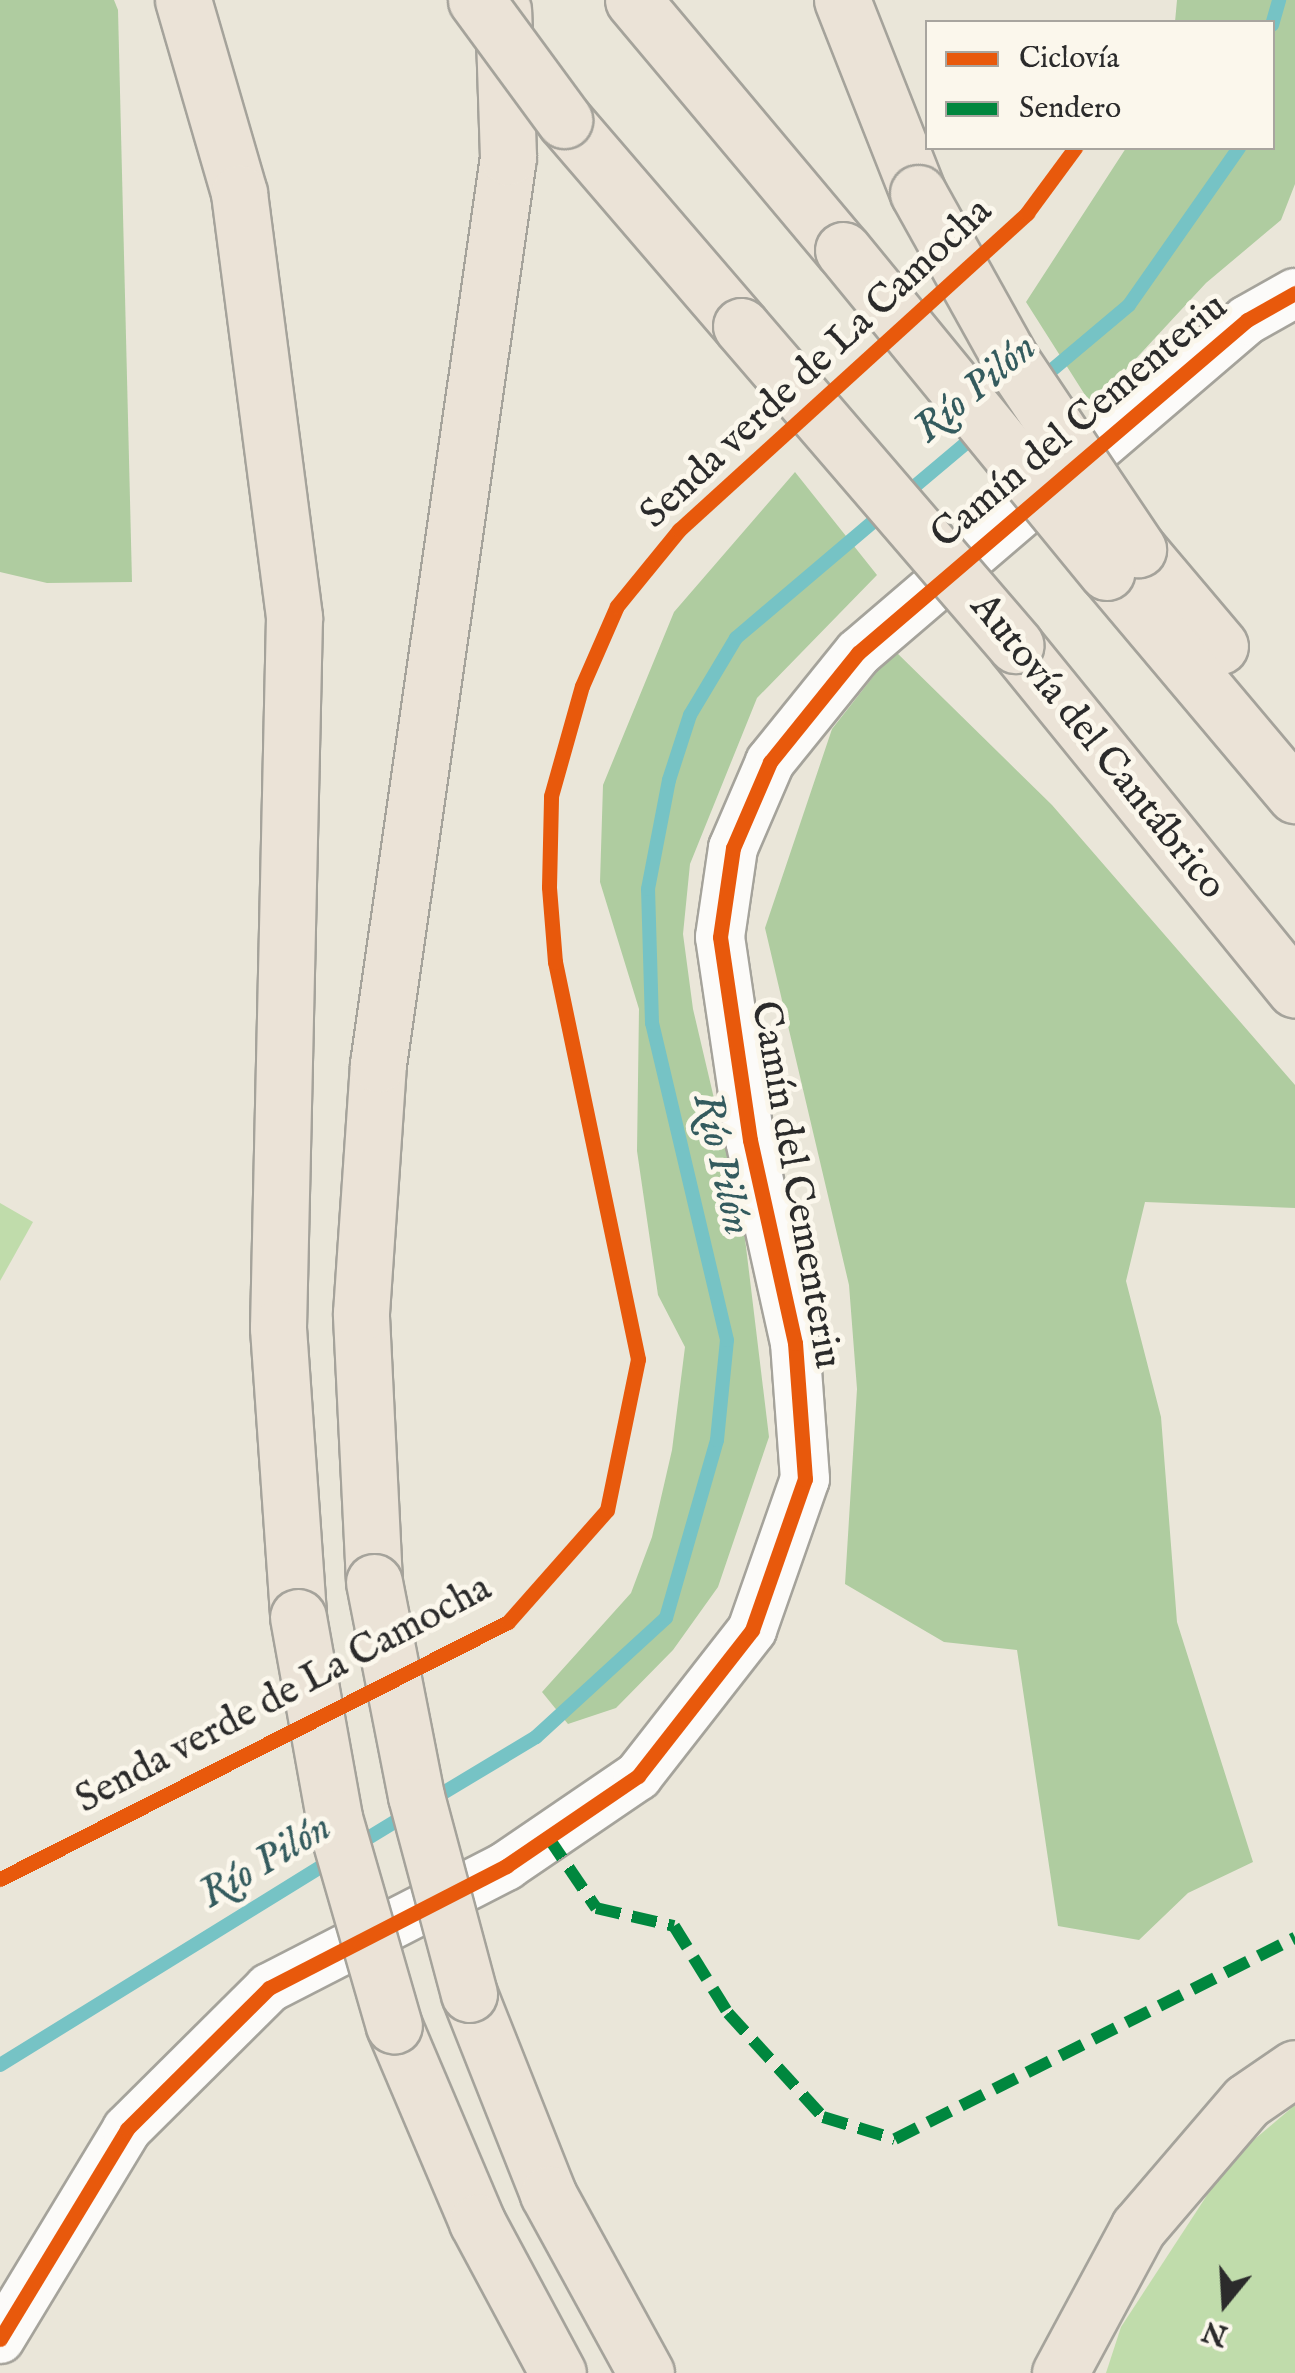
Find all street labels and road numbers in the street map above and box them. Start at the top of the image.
street label: Senda verde de La Camocha [631,188,1003,540]
street label: Camín del Cementeriu [922,284,1238,560]
street label: Autovía del Cantábrico [959,584,1235,910]
street label: Camín del Cementeriu [739,998,851,1372]
street label: Senda verde de La Camocha [68,1565,500,1825]

